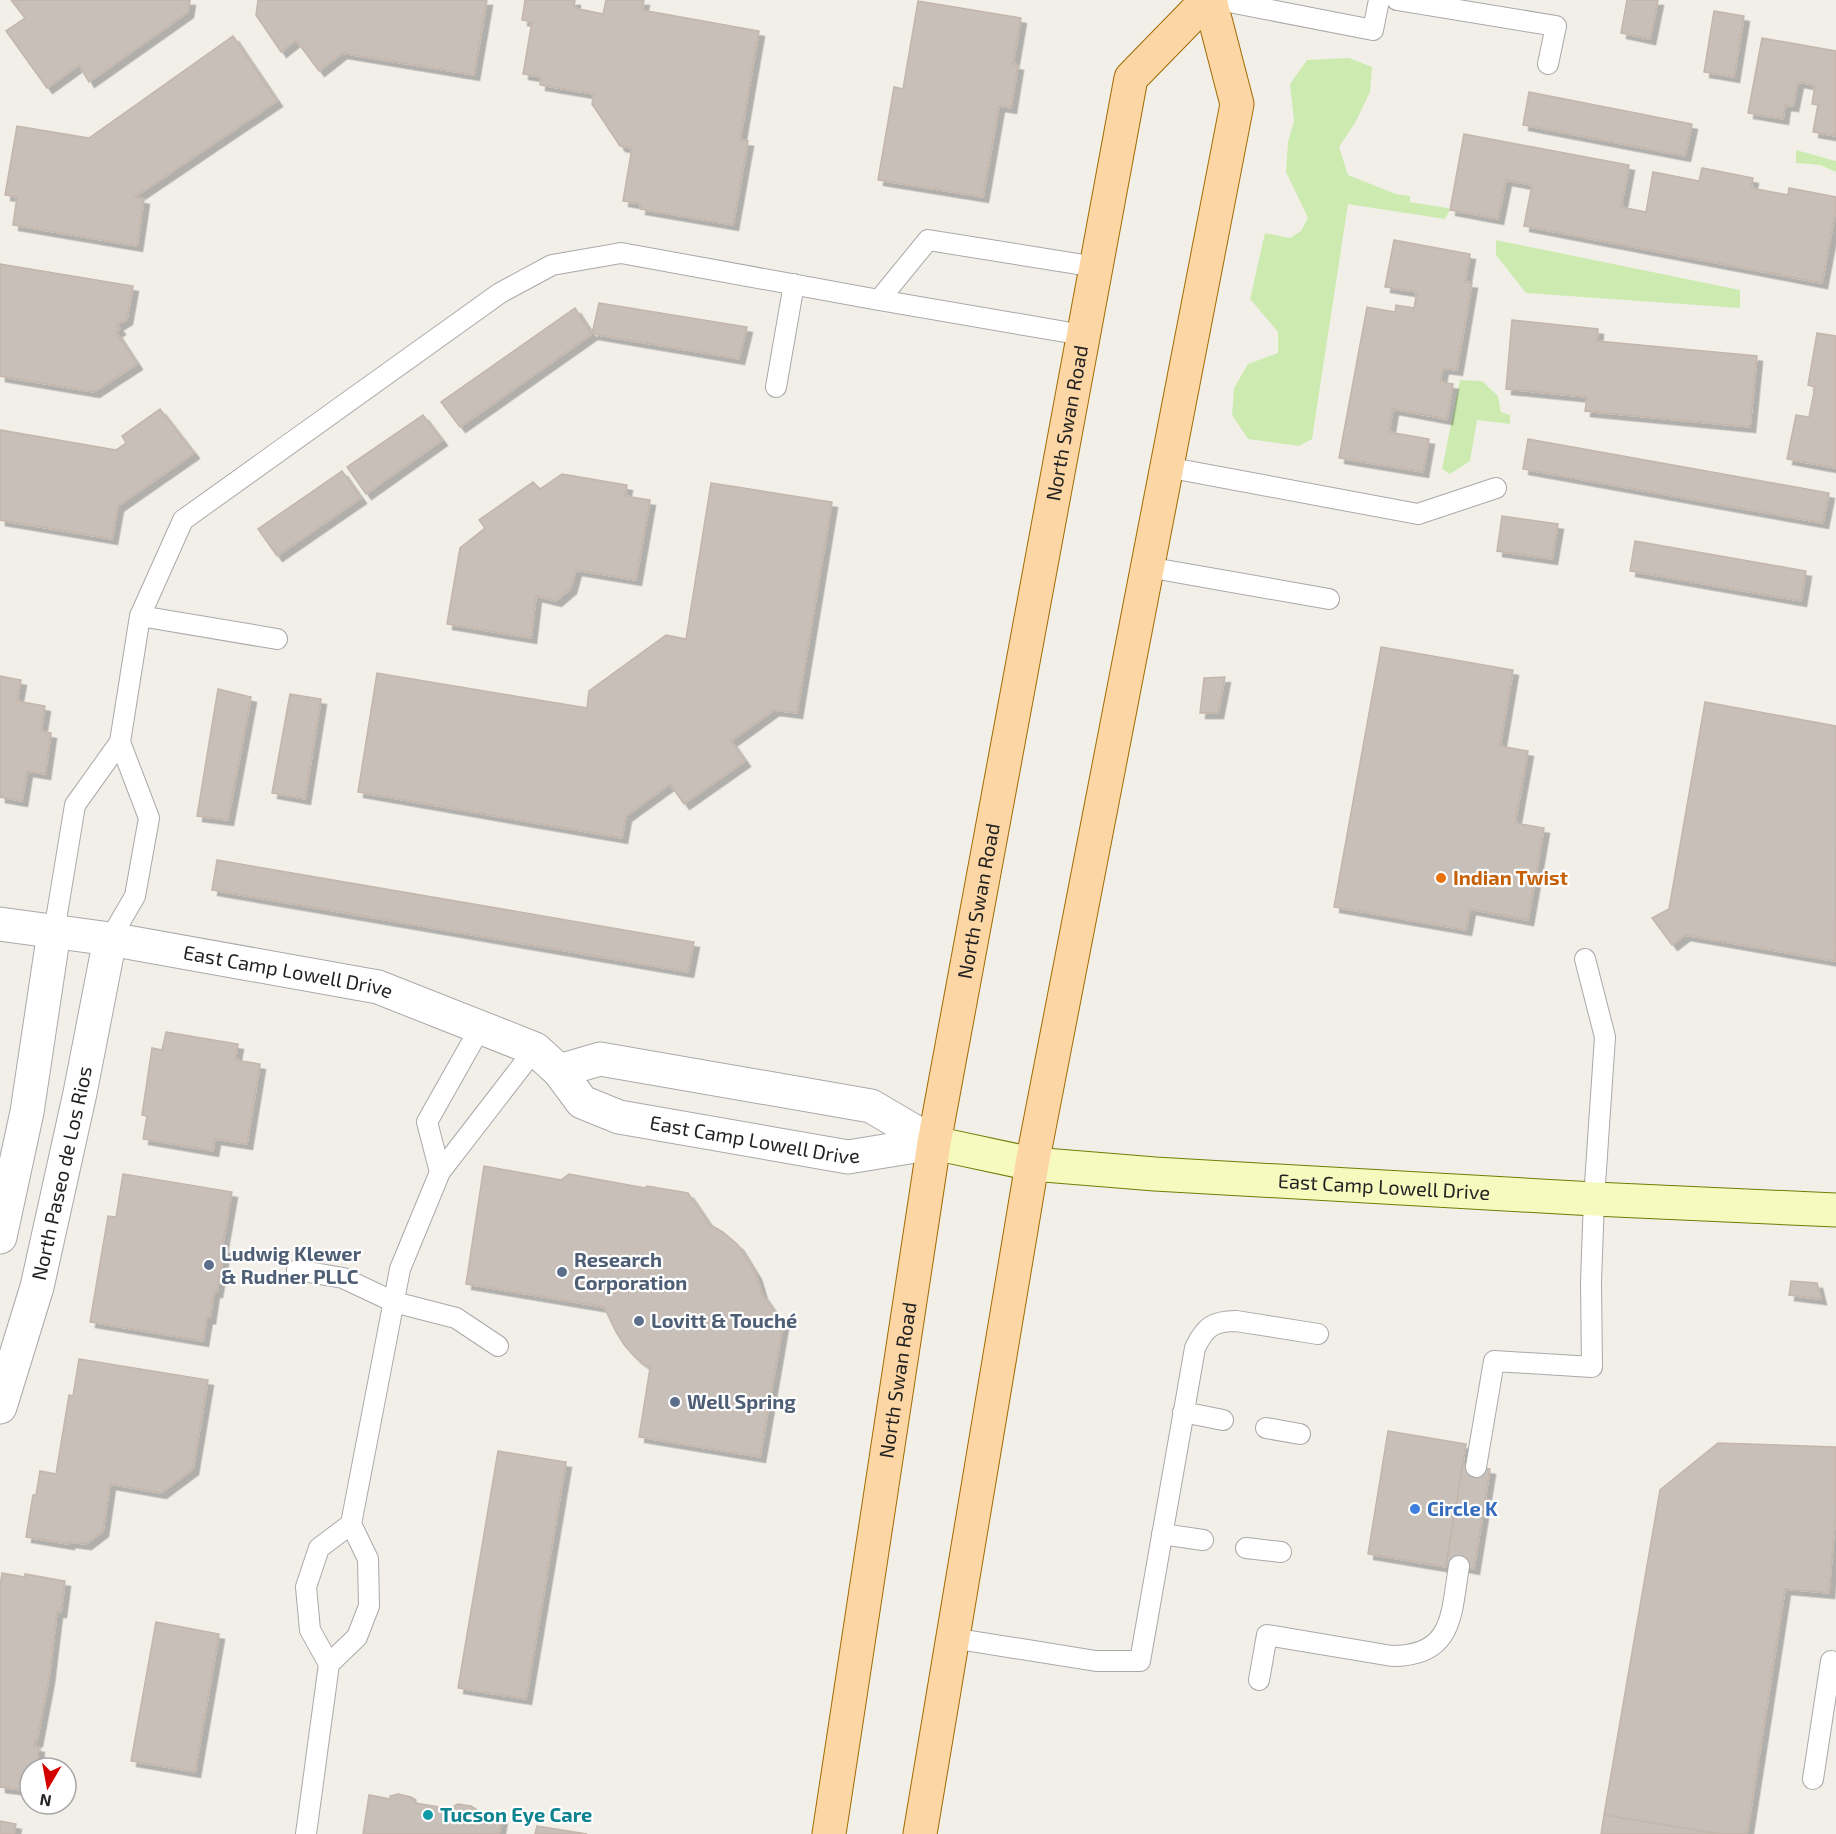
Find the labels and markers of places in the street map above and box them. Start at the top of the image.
place label: Indian Twist [1453,865,1568,889]
marker: Indian Twist [1434,871,1448,885]
place label: Ludwig Klewer & Rudner PLLC [221,1241,362,1288]
place label: Research Corporation [574,1247,687,1294]
marker: Ludwig Klewer & Rudner PLLC [202,1258,216,1272]
marker: Research Corporation [555,1265,569,1279]
place label: Lovitt & Touché [651,1308,797,1332]
marker: Lovitt & Touché [632,1314,646,1328]
place label: Well Spring [687,1389,796,1413]
marker: Well Spring [668,1395,682,1409]
place label: Circle K [1427,1496,1498,1520]
marker: Circle K [1408,1502,1422,1516]
place label: Tucson Eye Care [440,1802,592,1827]
marker: Tucson Eye Care [421,1808,435,1822]

